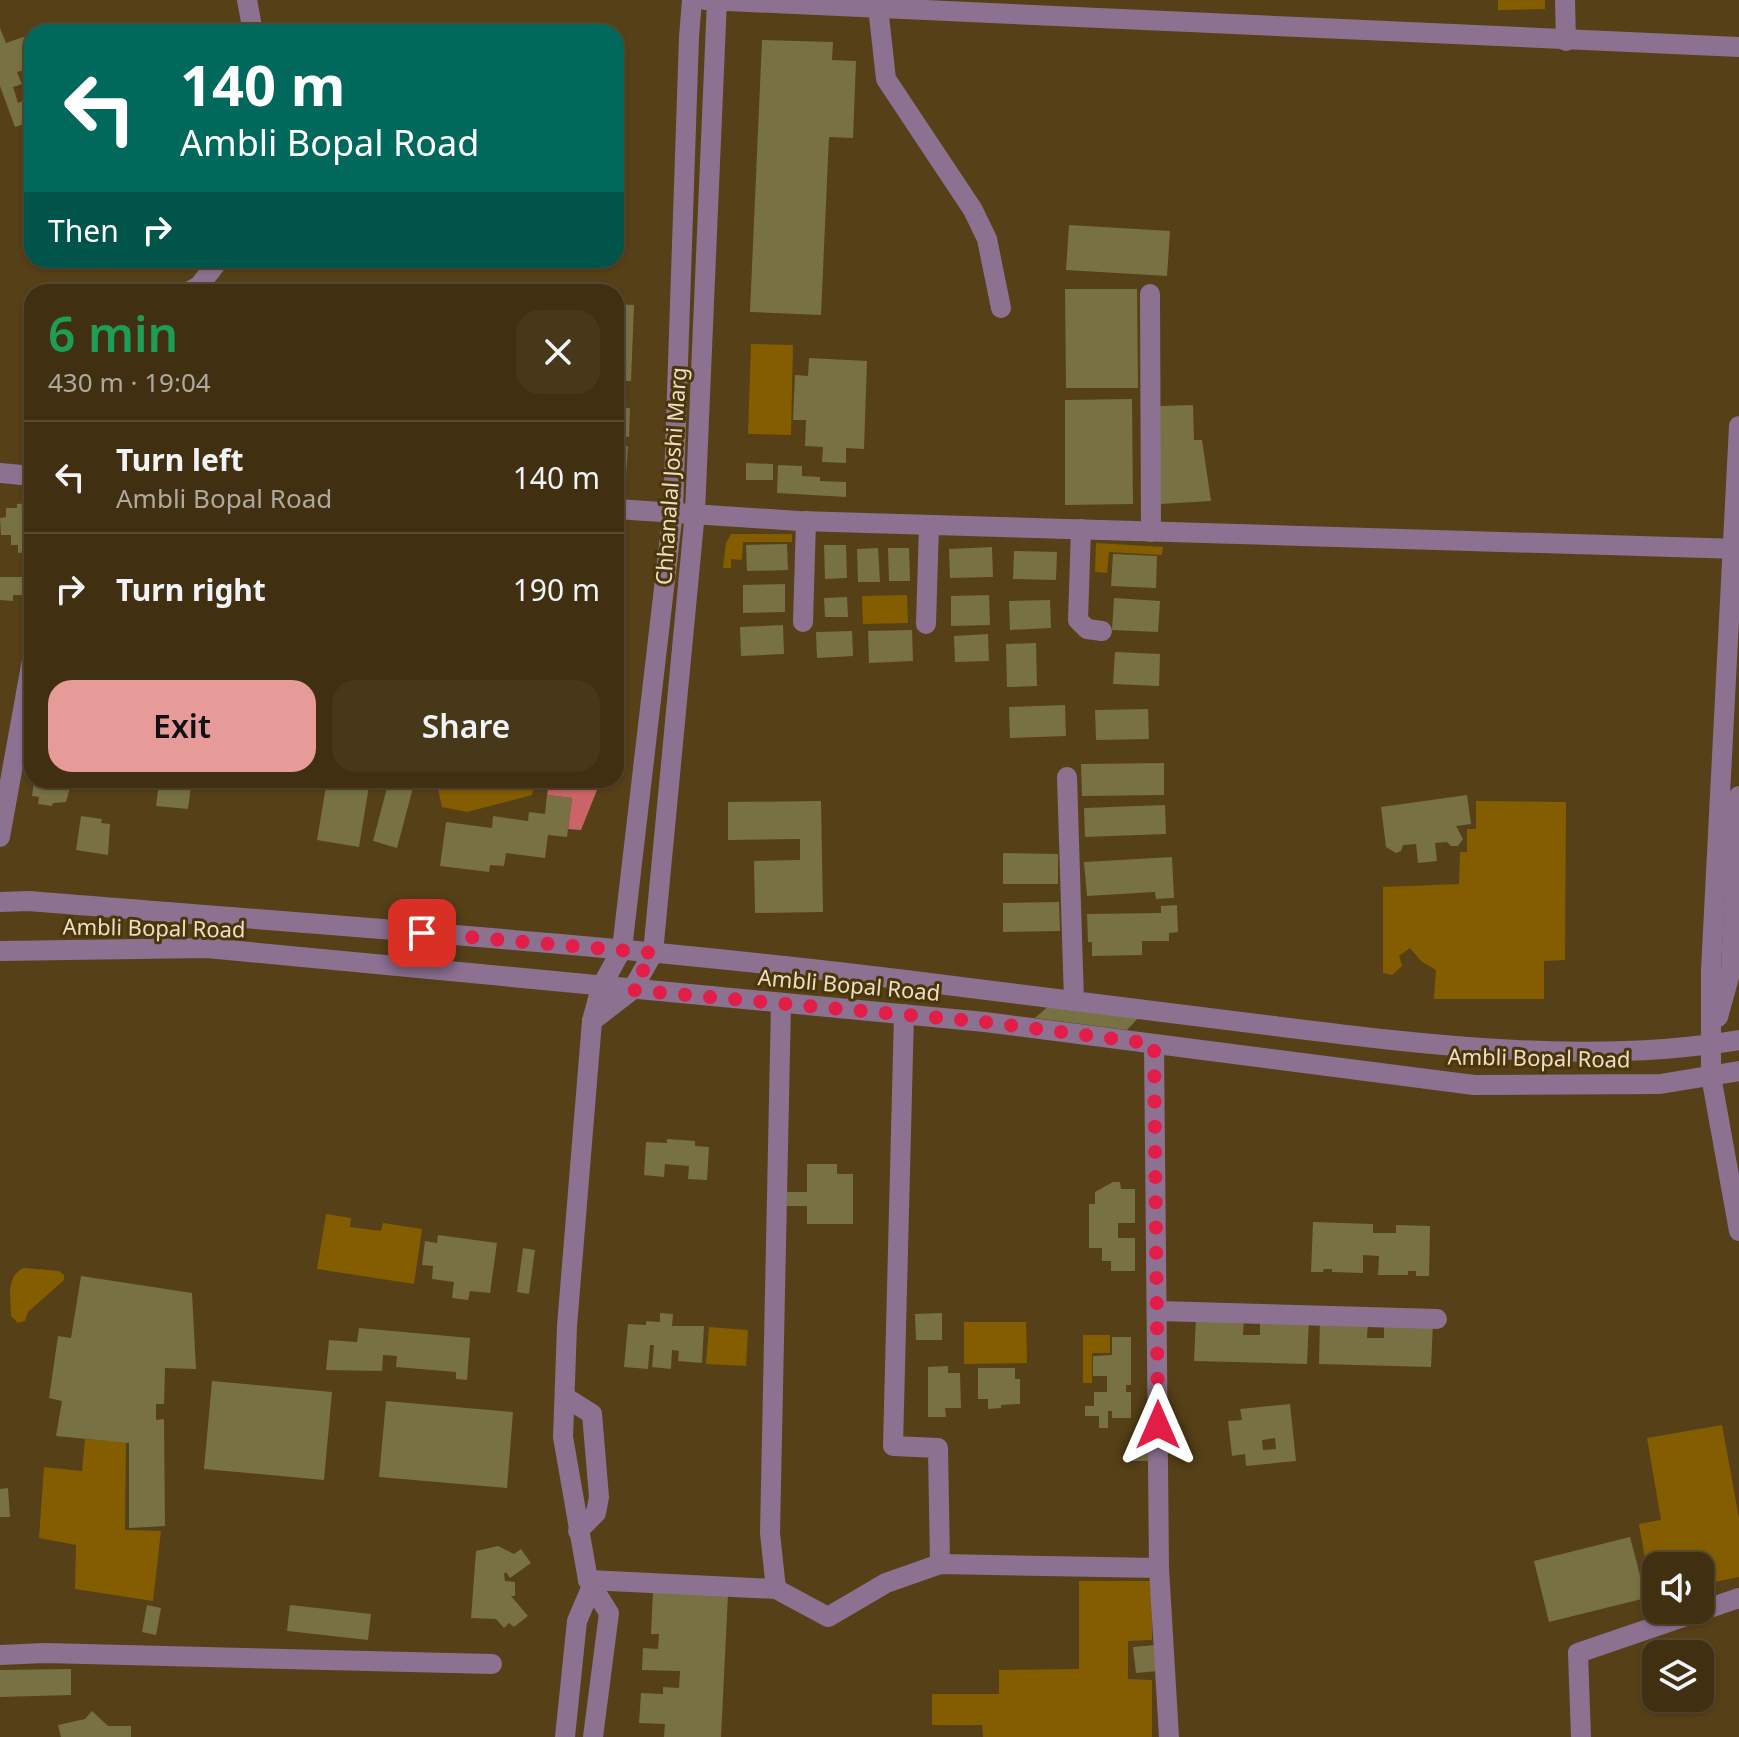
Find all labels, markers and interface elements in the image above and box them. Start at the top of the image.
text: 140 m [180,46,345,122]
icon: left [48,56,152,160]
text: Ambli Bopal Road [180,118,479,167]
icon: right [135,208,179,252]
text: Then [48,210,119,251]
text: 6 min [48,301,178,366]
button: close [516,310,600,394]
text: 430 m · 19:04 [48,364,211,400]
street label: Chhanalal Joshi Marg [647,366,693,586]
text: Turn left [116,439,244,480]
icon: left [48,455,92,499]
text: 140 m [513,457,600,498]
text: Ambli Bopal Road [116,480,332,516]
icon: right [48,567,92,611]
text: Turn right [116,569,266,610]
text: 190 m [513,569,600,610]
button: Exit [48,680,316,772]
button: Share [332,680,600,772]
pin [388,899,456,967]
street label: Ambli Bopal Road [62,910,246,944]
icon: arrive [400,911,444,955]
street label: Ambli Bopal Road [757,961,942,1007]
street label: Ambli Bopal Road [1447,1040,1631,1074]
position arrow [1116,1383,1200,1467]
map controls [1642,1552,1714,1712]
button: sound [1642,1552,1714,1624]
button: layers [1642,1640,1714,1712]

